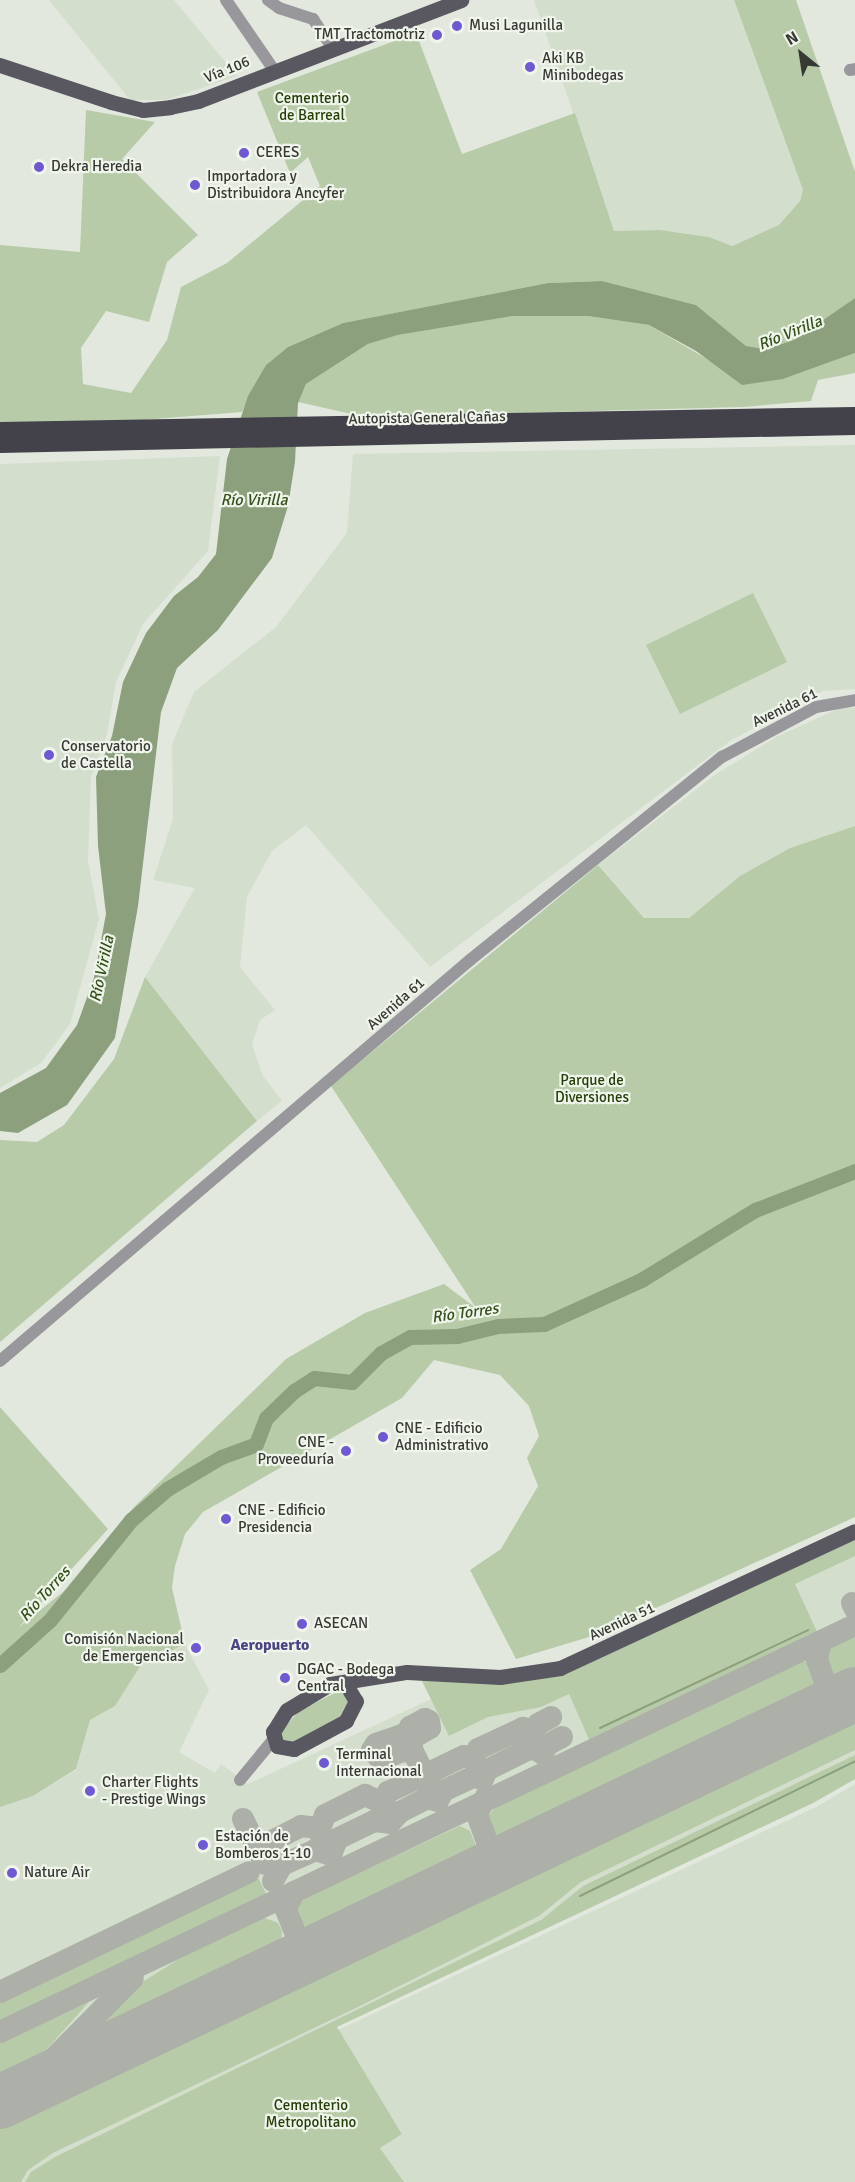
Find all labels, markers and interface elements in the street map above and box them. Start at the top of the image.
place label: Musi Lagunilla [469,17,563,35]
marker: Musi Lagunilla [450,19,464,33]
north arrow [771,24,831,84]
place label: TMT Tractomotriz [314,26,425,44]
text: N [782,27,802,50]
marker: TMT Tractomotriz [430,28,444,42]
place label: Aki KB Minibodegas [542,49,624,84]
street label: Vía 106 [201,53,253,87]
marker: Aki KB Minibodegas [523,60,537,74]
park label: Cementerio de Barreal [275,89,349,124]
place label: CERES [256,144,299,162]
marker: CERES [237,146,251,160]
place label: Dekra Heredia [51,158,142,176]
marker: Dekra Heredia [32,160,46,174]
place label: Importadora y Distribuidora Ancyfer [207,167,344,202]
marker: Importadora y Distribuidora Ancyfer [188,178,202,192]
water label: Río Virilla [755,312,825,354]
street label: Autopista General Cañas [348,408,506,428]
water label: Río Virilla [220,490,288,510]
street label: Avenida 61 [749,684,821,732]
place label: Conservatorio de Castella [61,737,151,772]
marker: Conservatorio de Castella [42,748,56,762]
water label: Río Virilla [86,934,118,1004]
street label: Avenida 61 [364,974,428,1034]
park label: Parque de Diversiones [555,1071,629,1106]
water label: Río Torres [430,1299,500,1327]
place label: CNE - Edificio Administrativo [395,1419,489,1454]
marker: CNE - Edificio Administrativo [376,1430,390,1444]
place label: CNE - Proveeduría [258,1433,334,1468]
marker: CNE - Proveeduría [339,1444,353,1458]
place label: CNE - Edificio Presidencia [238,1501,326,1536]
marker: CNE - Edificio Presidencia [219,1512,233,1526]
water label: Río Torres [15,1563,75,1625]
street label: Avenida 51 [586,1599,658,1645]
place label: ASECAN [314,1615,368,1633]
marker: ASECAN [295,1617,309,1631]
place label: Comisión Nacional de Emergencias [64,1630,184,1665]
district label: Aeropuerto [231,1635,309,1655]
marker: Comisión Nacional de Emergencias [189,1641,203,1655]
place label: DGAC - Bodega Central [297,1660,394,1695]
marker: DGAC - Bodega Central [278,1671,292,1685]
place label: Terminal Internacional [336,1745,422,1780]
marker: Terminal Internacional [317,1756,331,1770]
place label: Charter Flights - Prestige Wings [102,1773,206,1808]
marker: Charter Flights - Prestige Wings [83,1784,97,1798]
place label: Estación de Bomberos 1-10 [215,1827,311,1862]
marker: Estación de Bomberos 1-10 [196,1838,210,1852]
place label: Nature Air [24,1864,90,1882]
marker: Nature Air [5,1866,19,1880]
park label: Cementerio Metropolitano [266,2096,356,2131]

